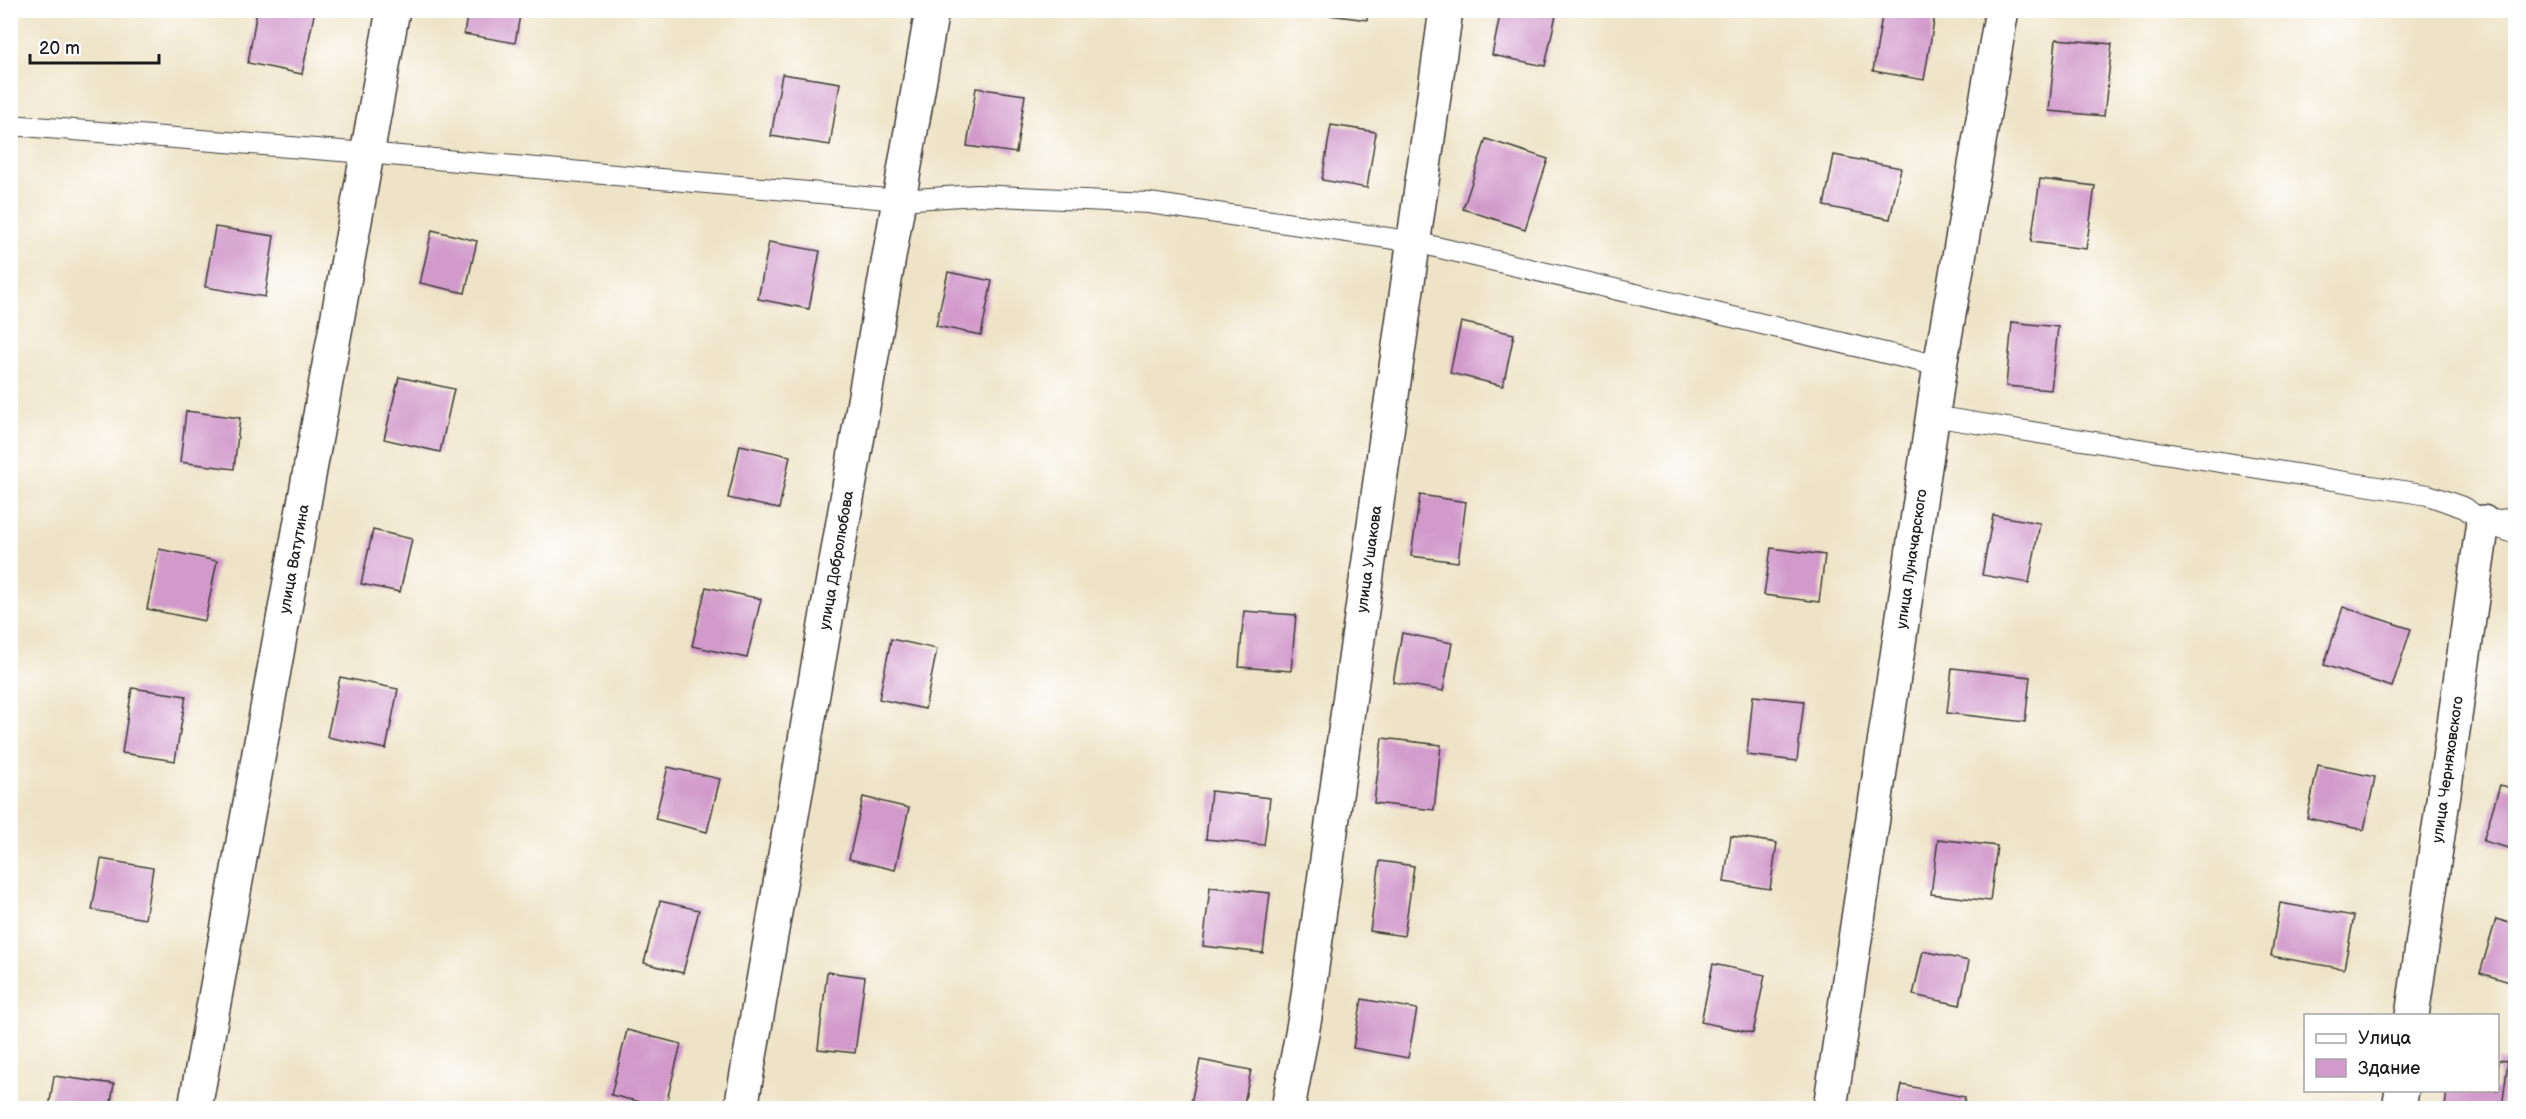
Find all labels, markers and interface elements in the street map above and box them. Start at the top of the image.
scale bar [30,27,159,65]
text: 20 m [39,38,80,59]
street label: улица Луначарского [1892,488,1932,630]
street label: улица Добролюбова [815,489,858,631]
street label: улица Ватутина [275,503,314,615]
street label: улица Ушакова [1353,504,1387,614]
street label: улица Черняховского [2428,695,2468,844]
legend [2304,1014,2499,1092]
text: Улица [2358,1028,2412,1049]
text: Здание [2358,1058,2420,1079]

